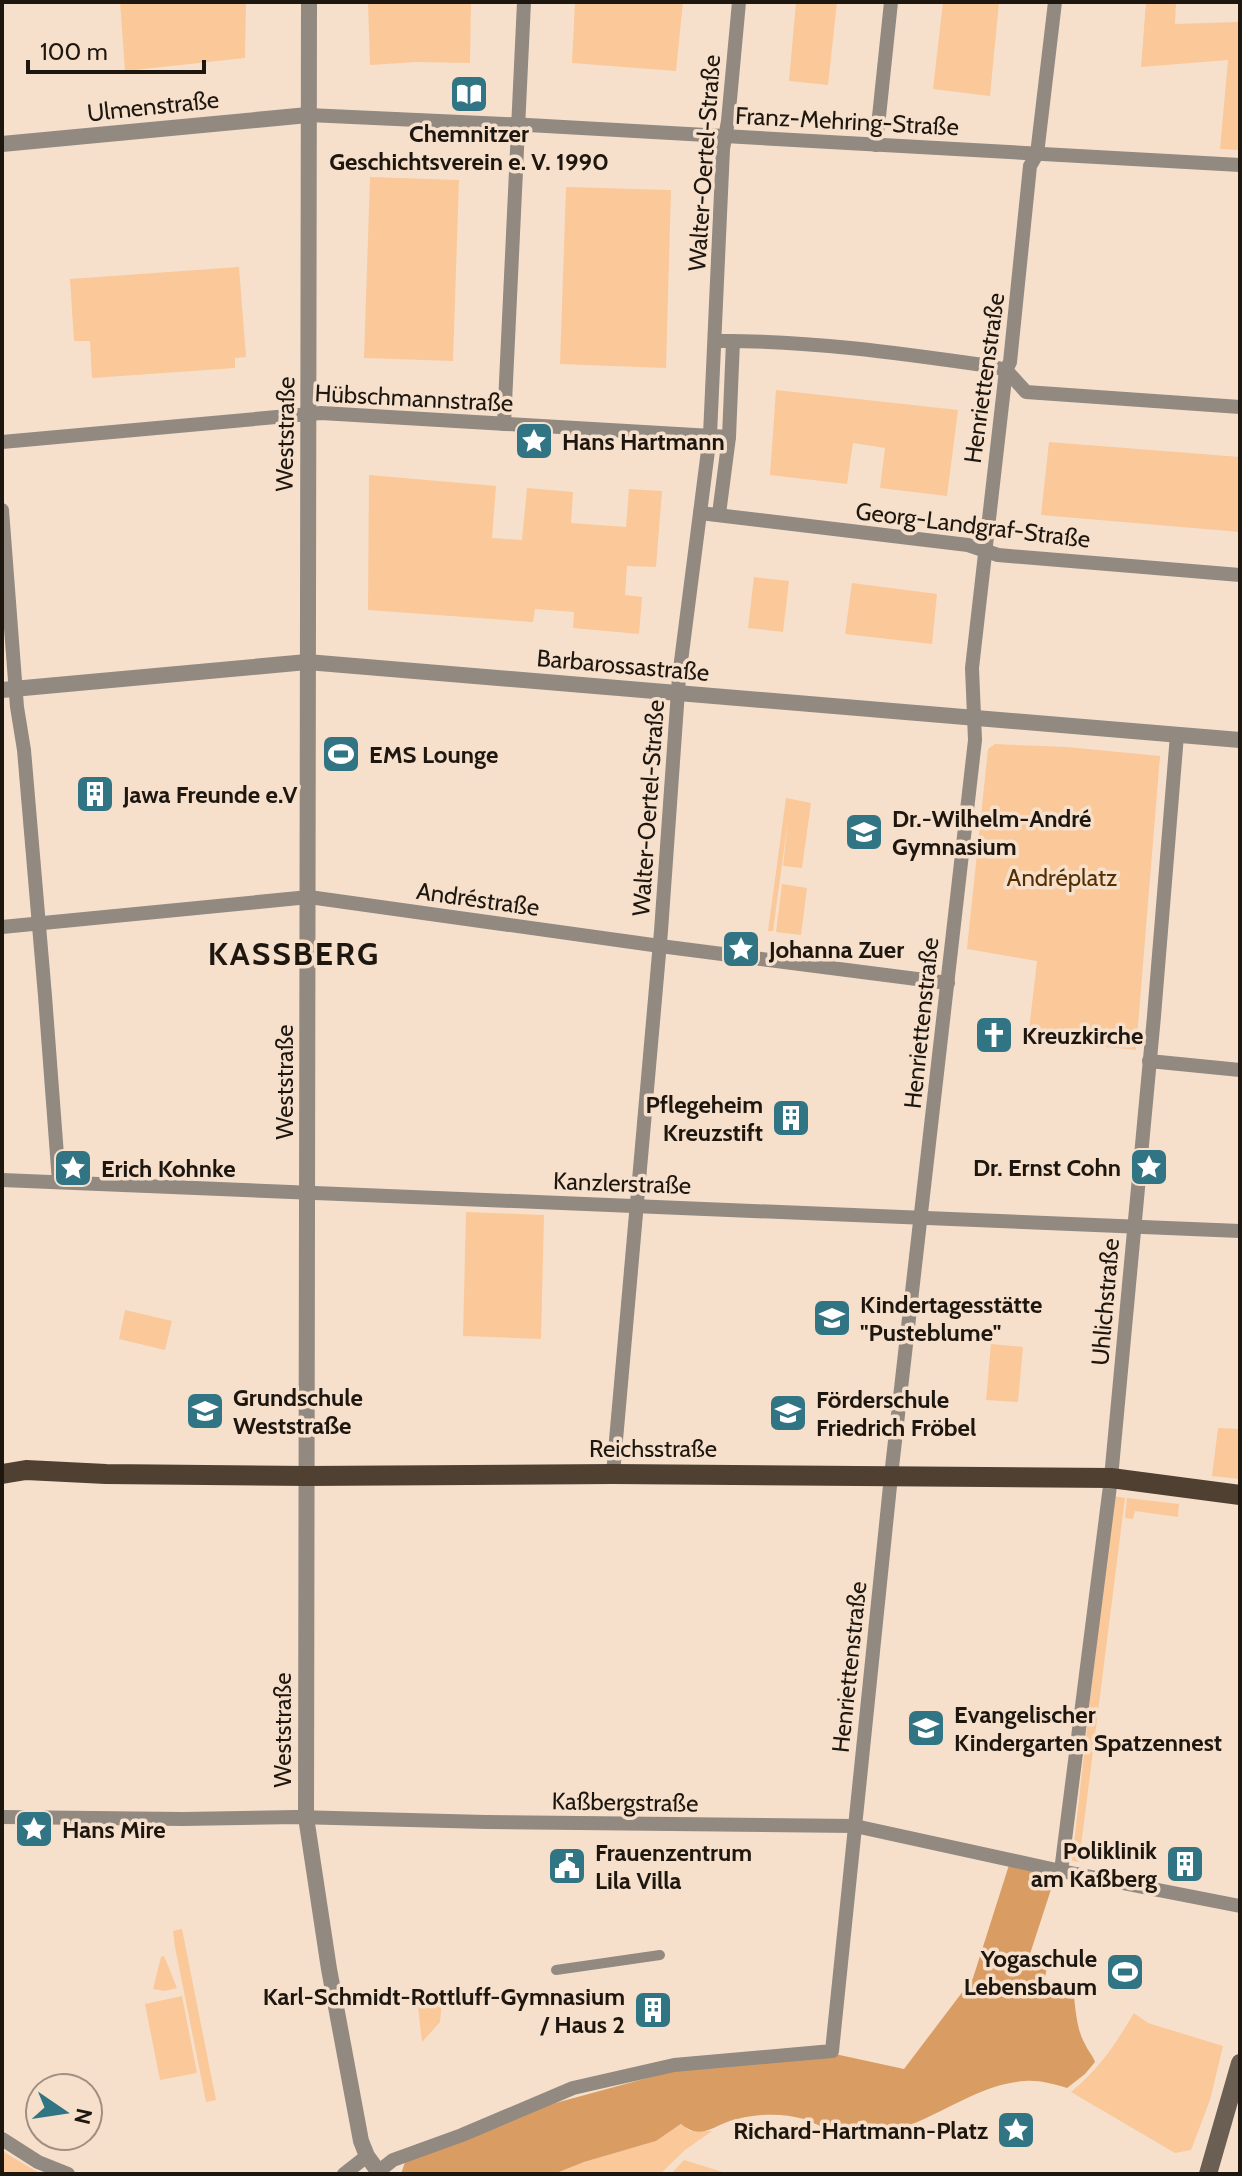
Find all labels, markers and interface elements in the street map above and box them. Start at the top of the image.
scale bar [28,24,204,74]
text: 100 m [40,37,108,66]
street label: Walter-Oertel-Straße [682,54,726,272]
library icon: Chemnitzer Geschichtsverein e. V. 1990 [448,73,490,115]
street label: Ulmenstraße [86,85,220,127]
street label: Franz-Mehring-Straße [734,101,960,141]
place label: Chemnitzer Geschichtsverein e. V. 1990 [329,119,609,176]
street label: Henriettenstraße [958,291,1010,465]
street label: Weststraße [269,376,301,492]
street label: Hübschmannstraße [314,378,514,418]
place icon: Hans Hartmann [513,420,555,462]
place label: Hans Hartmann [562,427,725,456]
street label: Georg-Landgraf-Straße [854,496,1092,554]
street label: Barbarossastraße [536,643,710,687]
street label: Walter-Oertel-Straße [626,699,670,917]
sports icon: EMS Lounge [320,733,362,775]
place label: EMS Lounge [369,740,498,769]
building icon: Jawa Freunde e.V [74,773,116,815]
place label: Jawa Freunde e.V [122,780,297,809]
place label: Dr.-Wilhelm-André Gymnasium [892,804,1091,861]
school or university icon: Dr.-Wilhelm-André Gymnasium [843,811,885,853]
park label: Andréplatz [1007,863,1117,892]
street label: Andréstraße [415,876,541,922]
place icon: Johanna Zuer [720,928,762,970]
district label: KASSBERG [208,934,380,973]
place label: Johanna Zuer [768,935,904,964]
street label: Henriettenstraße [898,936,944,1110]
church icon: Kreuzkirche [973,1014,1015,1056]
place label: Kreuzkirche [1022,1021,1143,1050]
street label: Weststraße [270,1024,299,1140]
place label: Pflegeheim Kreuzstift [645,1090,763,1147]
building icon: Pflegeheim Kreuzstift [770,1097,812,1139]
place icon: Dr. Ernst Cohn [1128,1146,1170,1188]
place icon: Erich Kohnke [52,1147,94,1189]
place label: Dr. Ernst Cohn [973,1153,1121,1182]
place label: Erich Kohnke [101,1154,236,1183]
street label: Kanzlerstraße [552,1166,692,1200]
street label: Uhlichstraße [1085,1237,1125,1367]
place label: Kindertagesstätte "Pusteblume" [860,1290,1042,1347]
school or university icon: Kindertagesstätte "Pusteblume" [811,1297,853,1339]
place label: Grundschule Weststraße [233,1383,363,1440]
place label: Förderschule Friedrich Fröbel [816,1385,976,1442]
school or university icon: Grundschule Weststraße [184,1390,226,1432]
school or university icon: Förderschule Friedrich Fröbel [767,1392,809,1434]
street label: Reichsstraße [589,1434,717,1463]
street label: Henriettenstraße [826,1580,872,1754]
street label: Weststraße [268,1672,297,1788]
place label: Evangelischer Kindergarten Spatzennest [954,1700,1222,1757]
school or university icon: Evangelischer Kindergarten Spatzennest [905,1707,947,1749]
street label: Kaßbergstraße [551,1786,699,1818]
place icon: Hans Mire [13,1808,55,1850]
place label: Hans Mire [62,1815,166,1844]
place label: Poliklinik am Kaßberg [1031,1836,1157,1893]
place label: Frauenzentrum Lila Villa [595,1838,752,1895]
building icon: Poliklinik am Kaßberg [1164,1843,1206,1885]
public building icon: Frauenzentrum Lila Villa [546,1845,588,1887]
place label: Yogaschule Lebensbaum [964,1944,1097,2001]
sports icon: Yogaschule Lebensbaum [1104,1951,1146,1993]
place label: Karl-Schmidt-Rottluff-Gymnasium / Haus 2 [263,1982,625,2039]
building icon: Karl-Schmidt-Rottluff-Gymnasium / Haus 2 [632,1989,674,2031]
north arrow [24,2072,104,2152]
text: N [68,2106,98,2127]
place icon: Richard-Hartmann-Platz [995,2109,1037,2151]
place label: Richard-Hartmann-Platz [733,2116,988,2145]

